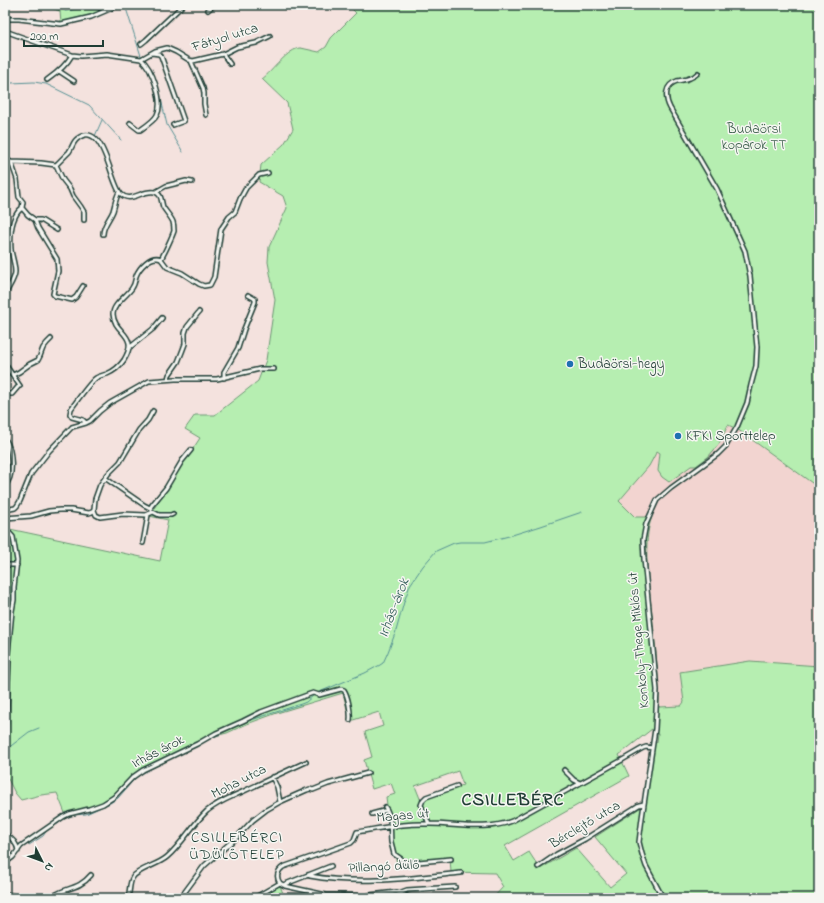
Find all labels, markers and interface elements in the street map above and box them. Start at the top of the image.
street label: Fátyol utca [188,18,261,59]
scale bar [24,22,103,48]
text: 200 m [30,28,59,46]
park label: Budaörsi kopárok TT [722,119,787,156]
place label: Budaörsi-hegy [577,354,665,376]
marker: Budaörsi-hegy [565,359,575,369]
place label: KFKI Sporttelep [686,426,776,447]
marker: KFKI Sporttelep [673,431,683,441]
street label: Konkoly-Thege Miklós út [623,571,656,709]
water label: Irhás-árok [373,574,416,641]
street label: Irhás árok [128,729,189,774]
street label: Moha utca [208,759,270,805]
district label: CSILLEBÉRC [462,788,564,814]
street label: Bérclejtő utca [545,795,625,855]
street label: Magas út [376,803,431,830]
district label: CSILLEBÉRCI ÜDÜLŐTELEP [189,827,285,866]
north arrow [22,841,62,881]
street label: Pillangó dűlő [348,855,420,880]
text: N [40,859,57,875]

